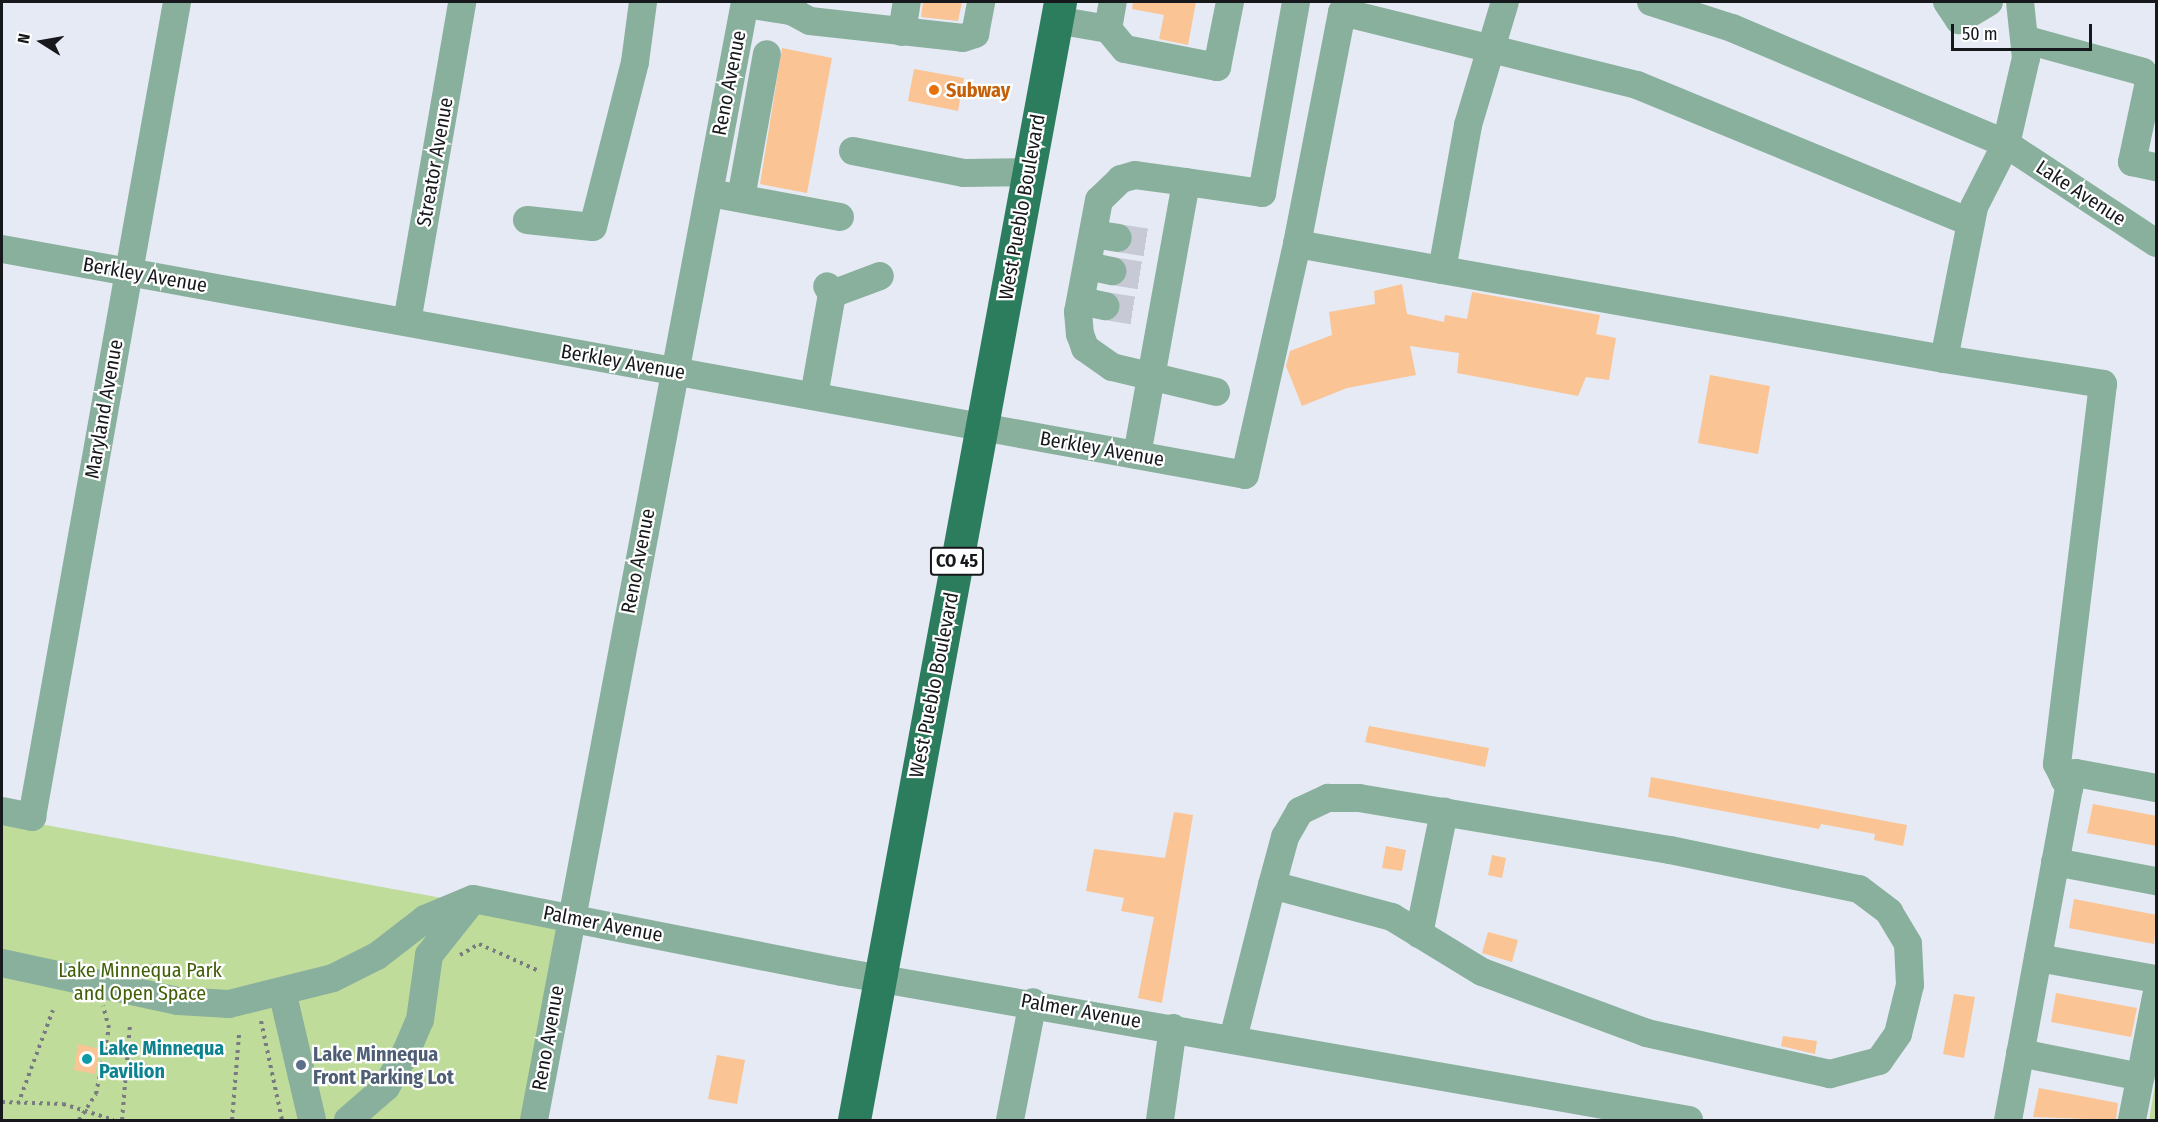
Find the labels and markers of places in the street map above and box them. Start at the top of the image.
place label: Subway [946,78,1010,102]
marker: Subway [927,83,941,97]
place label: Lake Minnequa Pavilion [99,1036,224,1083]
place label: Lake Minnequa Front Parking Lot [313,1042,454,1089]
marker: Lake Minnequa Pavilion [80,1052,94,1066]
marker: Lake Minnequa Front Parking Lot [294,1058,308,1072]

